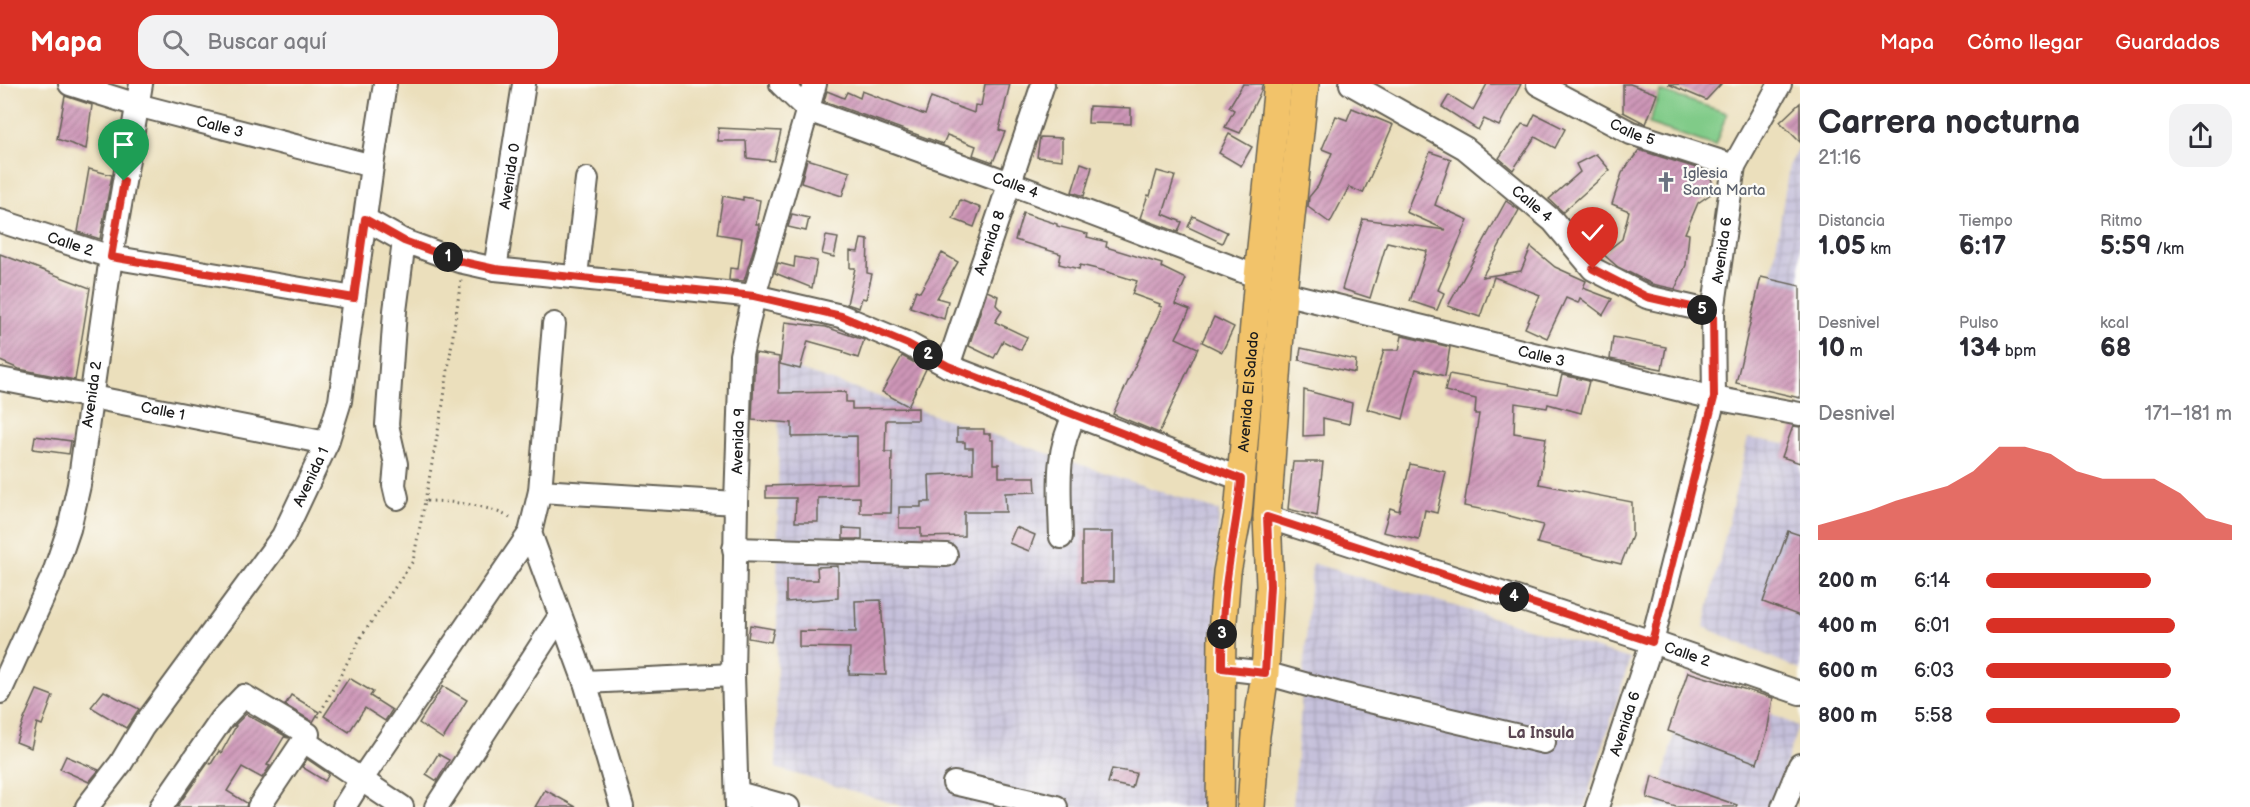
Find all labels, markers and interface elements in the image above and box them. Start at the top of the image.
search box [138,15,558,69]
text: Mapa [30,26,102,59]
icon: search [159,26,192,59]
text: Buscar aquí [207,29,326,56]
text: Mapa [1880,30,1934,55]
text: Cómo llegar [1967,30,2082,55]
text: Guardados [2115,30,2220,55]
text: Carrera nocturna [1818,103,2080,143]
button: share [2169,104,2232,167]
street label: Calle 3 [194,112,246,142]
street label: Calle 5 [1606,114,1657,150]
pin [98,119,149,181]
icon: arrive [107,128,140,161]
street label: Avenida 0 [495,142,525,211]
text: 21:16 [1818,146,1861,170]
place label: Iglesia Santa Marta [1683,164,1765,200]
street label: Calle 4 [989,168,1041,203]
church icon: Iglesia Santa Marta [1654,170,1678,194]
street label: Calle 4 [1507,181,1556,227]
pin [1567,207,1618,269]
street label: Avenida 8 [970,208,1010,278]
text: Distancia [1818,212,1885,231]
text: Tiempo [1959,212,2013,231]
text: Ritmo [2100,212,2142,231]
icon: check [1576,216,1609,249]
street label: Avenida 6 [1708,216,1737,285]
street label: Calle 2 [45,228,96,261]
text: 1.05 [1818,231,1866,262]
text: 6:17 [1959,231,2006,262]
text: 5:59 [2100,231,2151,262]
text: km [1866,240,1891,259]
text: /km [2151,240,2184,259]
pin: 1 [433,242,463,272]
text: 1 [445,247,451,266]
pin: 5 [1687,295,1717,325]
text: 5 [1697,300,1707,319]
text: Desnivel [1818,314,1880,333]
text: Pulso [1959,314,1999,333]
text: kcal [2100,314,2129,333]
street label: Avenida El Salado [1234,330,1263,453]
text: 10 [1818,333,1845,364]
text: 134 [1959,333,2000,364]
text: 68 [2100,333,2131,364]
pin: 2 [913,340,943,370]
street label: Calle 3 [1516,342,1567,371]
text: m [1845,342,1863,361]
text: bpm [2000,342,2036,361]
text: 2 [923,345,933,364]
street label: Avenida 2 [78,360,106,429]
street label: Calle 1 [139,398,187,425]
text: Desnivel [1818,402,1895,426]
text: 171–181 m [2144,402,2232,426]
street label: Avenida 9 [728,408,749,475]
street label: Avenida 1 [289,444,334,510]
text: 200 m [1818,569,1877,593]
text: 6:14 [1914,569,1950,593]
pin: 4 [1499,582,1529,612]
text: 4 [1509,587,1519,606]
text: 400 m [1818,614,1877,638]
text: 6:01 [1914,614,1950,638]
pin: 3 [1207,619,1237,649]
text: 3 [1217,624,1227,643]
street label: Calle 2 [1661,638,1713,671]
text: 600 m [1818,659,1878,683]
text: 6:03 [1914,659,1954,683]
street label: Avenida 6 [1606,689,1645,758]
text: 800 m [1818,704,1877,728]
text: 5:58 [1914,704,1953,728]
district label: La Insula [1508,724,1574,743]

